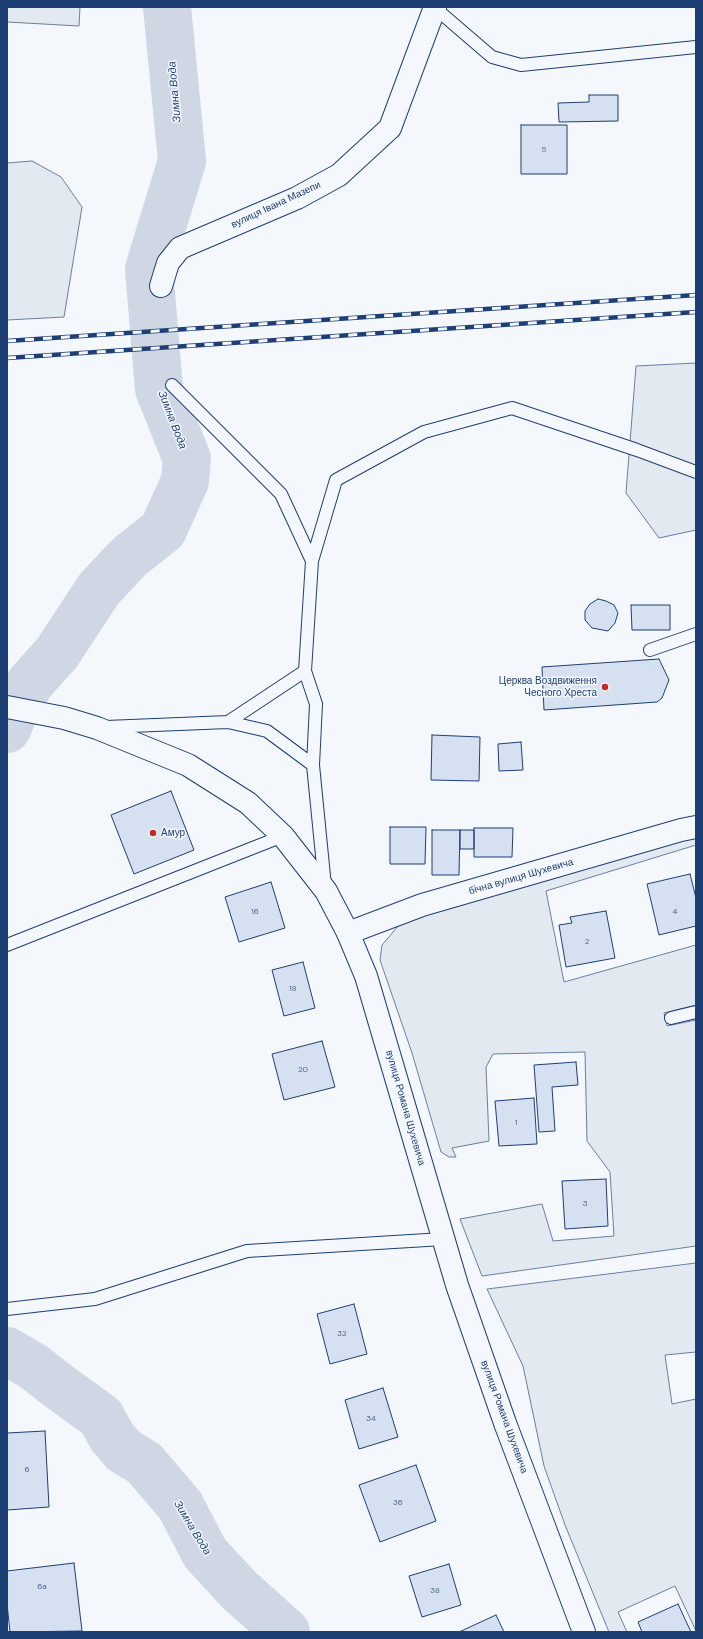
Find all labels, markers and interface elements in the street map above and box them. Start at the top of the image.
water label: Зимна Вода [166,61,184,123]
house number: 5 [542,145,546,155]
street label: вулиця Івана Мазепи [229,179,323,231]
water label: Зимна Вода [155,389,189,451]
place label: Церква Воздвиження Чесного Хреста [499,675,597,698]
marker: Церква Воздвиження Чесного Хреста [600,682,610,692]
place label: Амур [161,827,185,839]
marker: Амур [148,828,158,838]
street label: бічна вулиця Шухевича [467,856,575,898]
house number: 16 [251,907,259,917]
house number: 4 [673,907,677,917]
house number: 2 [585,937,589,947]
house number: 18 [289,984,297,994]
street label: вулиця Романа Шухевича [383,1049,427,1167]
house number: 20 [298,1065,308,1075]
house number: 1 [515,1118,517,1128]
house number: 3 [583,1199,587,1209]
house number: 32 [337,1329,347,1339]
street label: вулиця Романа Шухевича [478,1359,530,1475]
house number: 34 [366,1414,376,1424]
house number: 6 [24,1465,30,1475]
water label: Зимна Вода [171,1498,213,1558]
house number: 36 [393,1498,403,1508]
house number: 6а [37,1582,47,1592]
house number: 38 [430,1586,440,1596]

